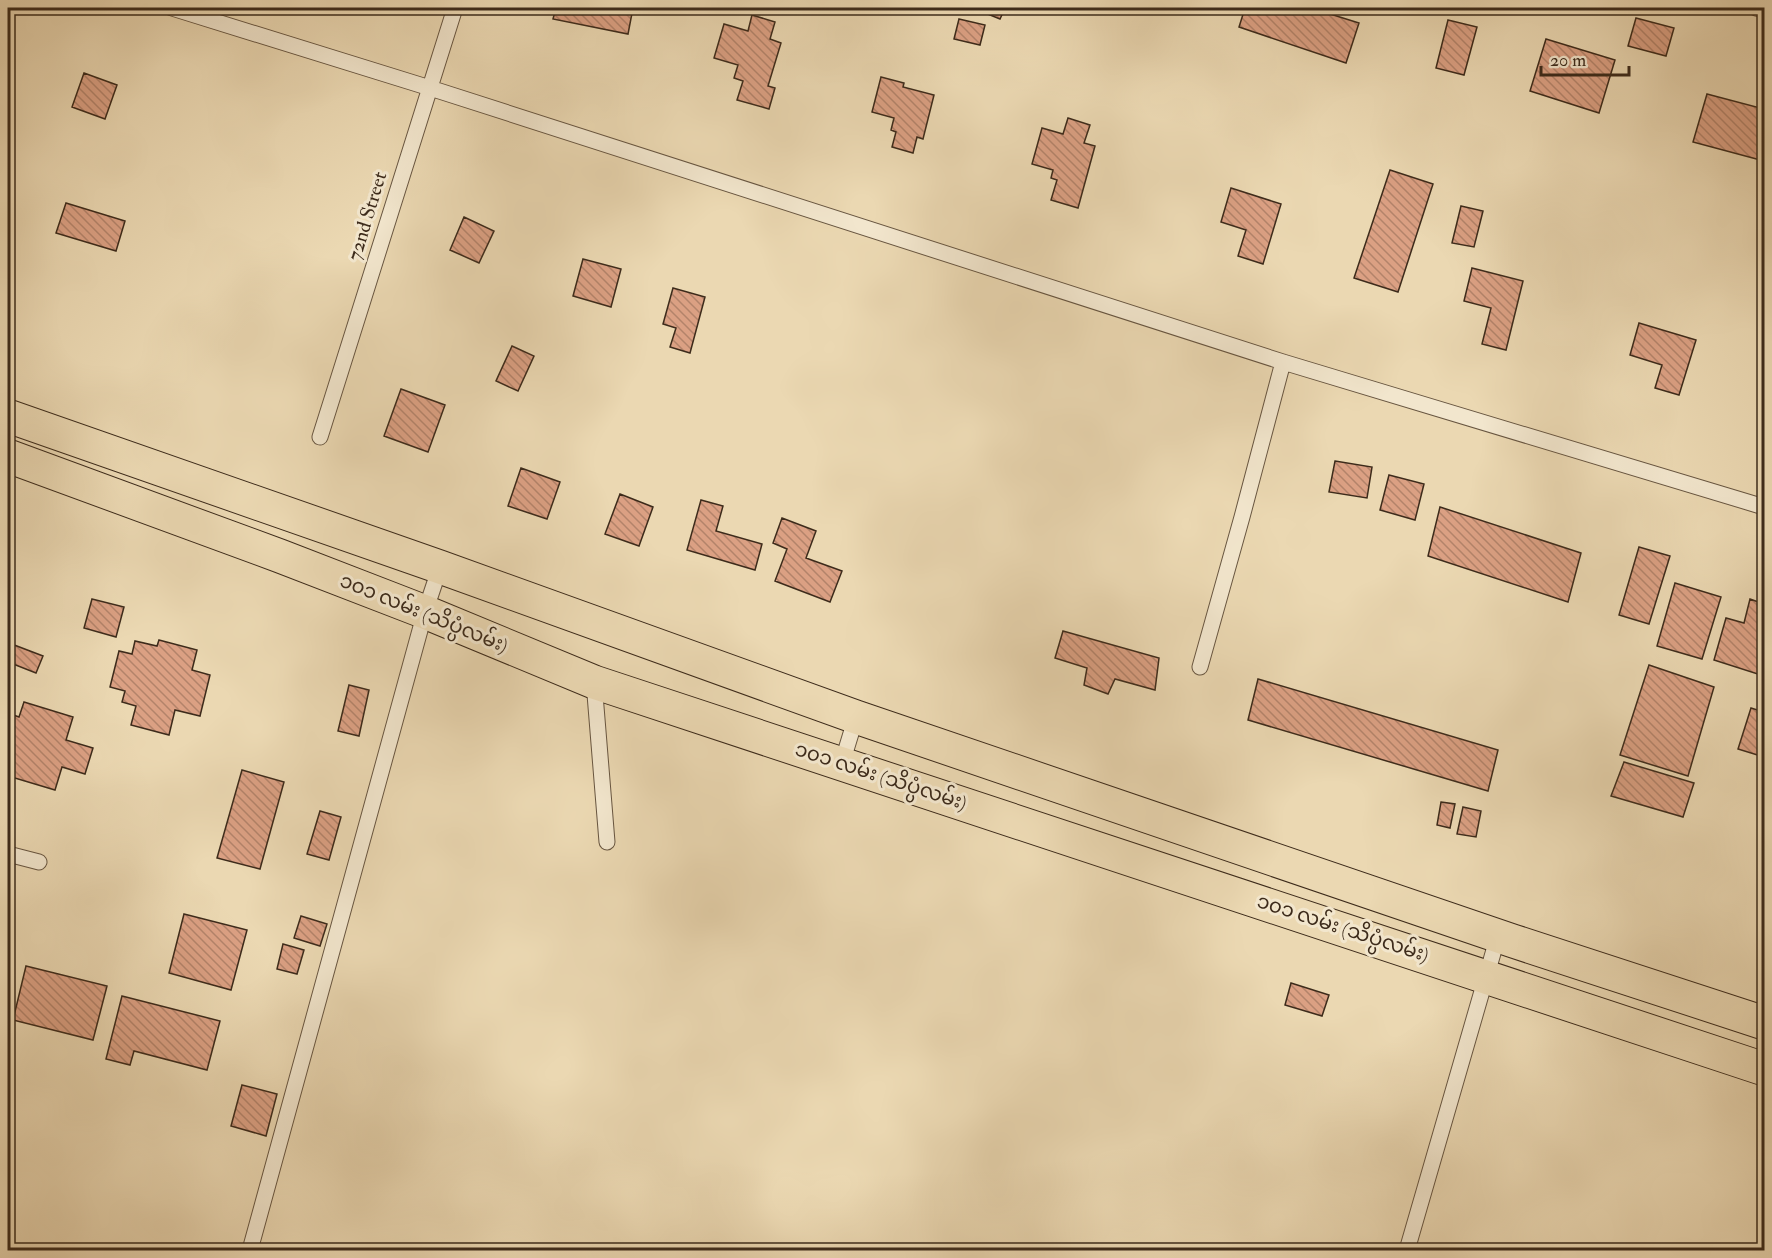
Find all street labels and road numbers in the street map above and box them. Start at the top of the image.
street label: 72nd Street [342,168,393,264]
street label: ၁၀၁ လမ်း (သိပ္ပံလမ်း) [335,566,513,661]
street label: ၁၀၁ လမ်း (သိပ္ပံလမ်း) [791,735,971,819]
street label: ၁၀၁ လမ်း (သိပ္ပံလမ်း) [1253,887,1433,971]

